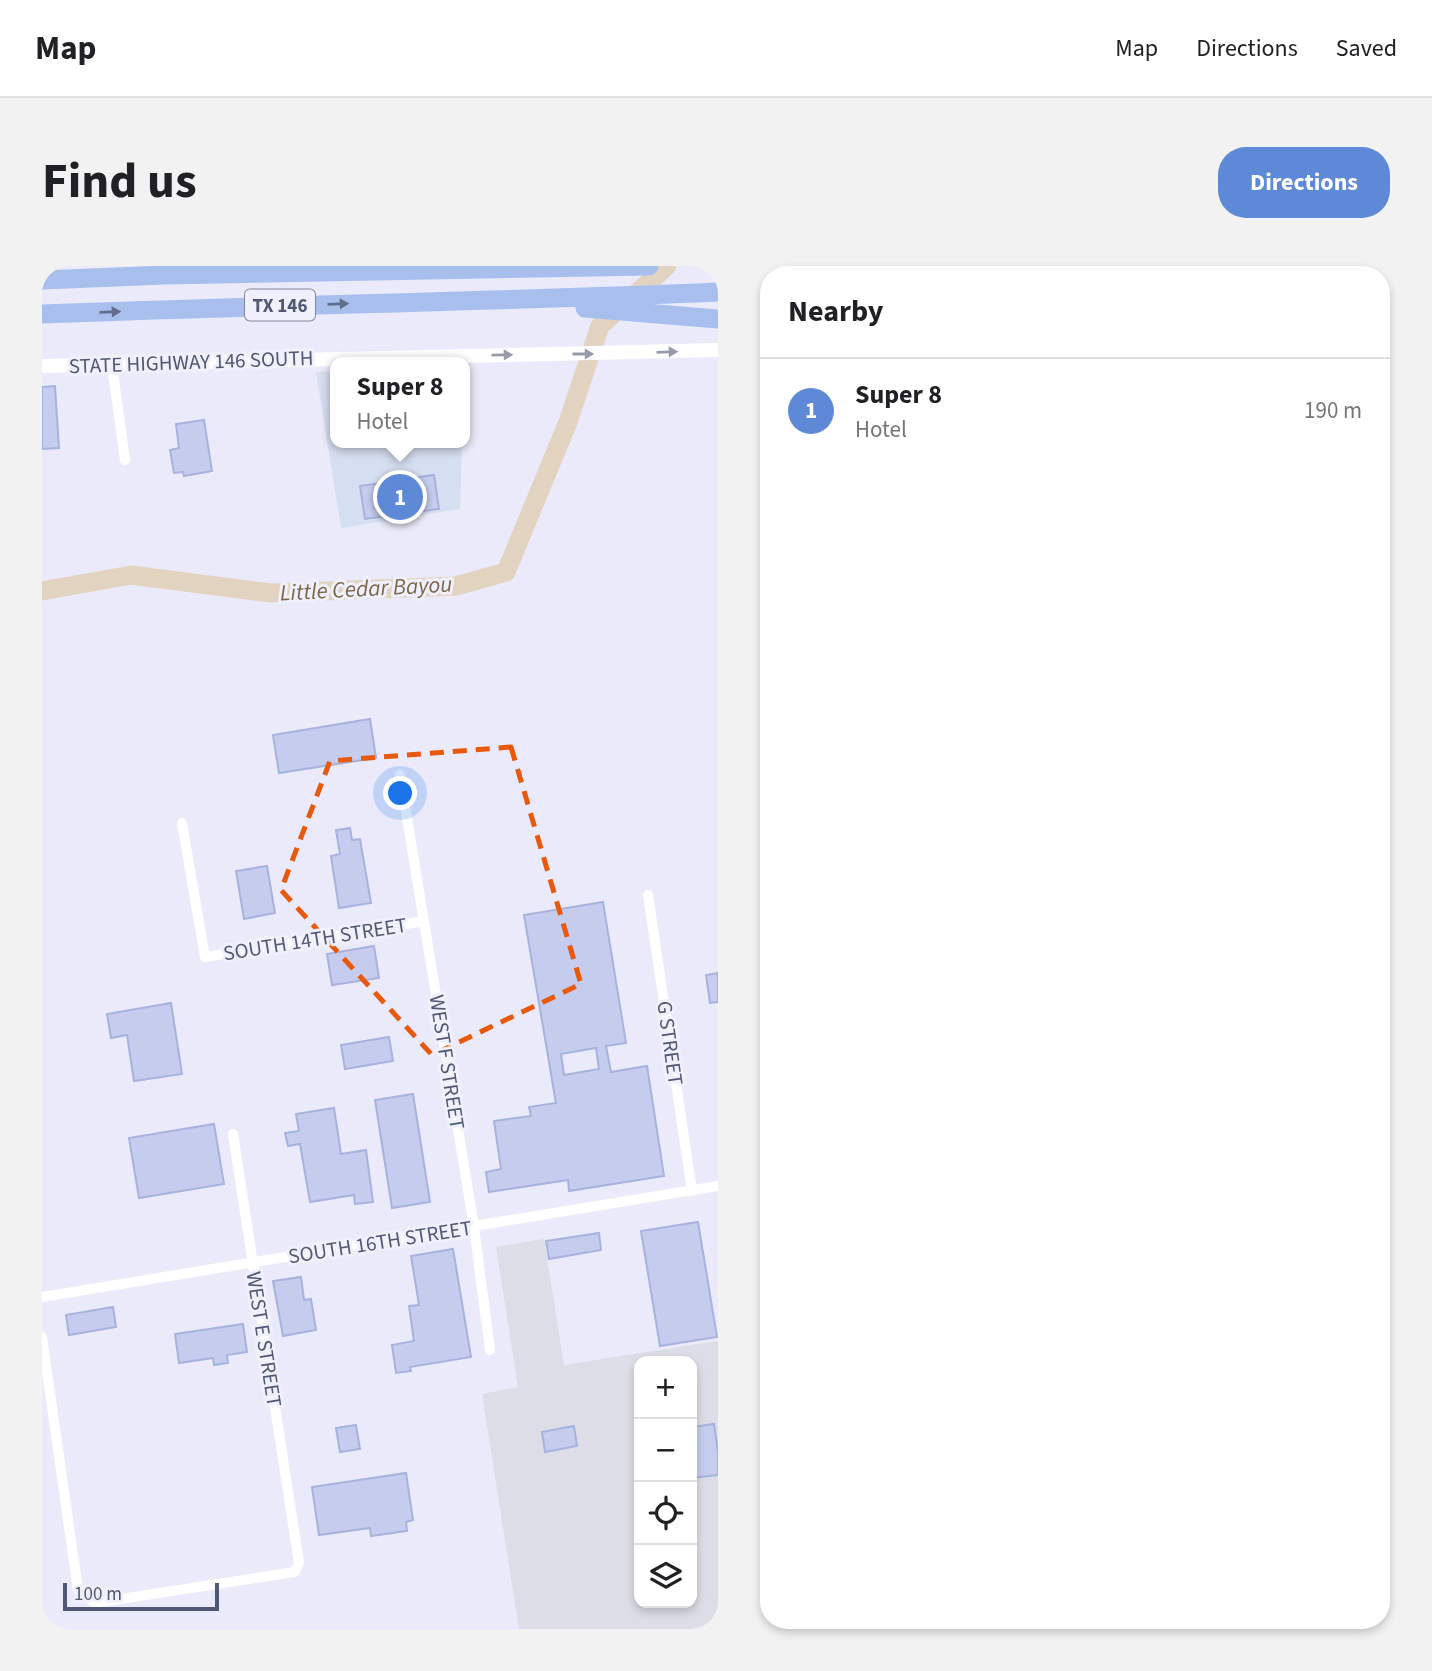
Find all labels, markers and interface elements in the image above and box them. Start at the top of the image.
text: Map [35,25,96,72]
text: Map [1115,31,1158,66]
text: Directions [1196,31,1298,66]
text: Saved [1336,31,1397,66]
text: Find us [42,147,197,217]
button: Directions [1218,147,1390,218]
road number: TX 146 [245,289,315,320]
text: Nearby [788,290,883,333]
one-way arrow [327,298,349,309]
one-way arrow [99,306,121,317]
street label: STATE HIGHWAY 146 SOUTH [68,343,314,381]
one-way arrow [657,346,679,357]
one-way arrow [572,348,594,360]
one-way arrow [491,349,513,361]
popup [330,357,470,448]
text: Super 8 [357,368,443,405]
text: Super 8 [855,376,942,413]
text: 1 [805,394,817,427]
text: 190 m [1304,394,1362,427]
text: Hotel [357,405,408,438]
text: Hotel [855,413,907,446]
pin: 1 [377,471,423,523]
water label: Little Cedar Bayou [279,568,453,609]
your location [383,776,417,810]
street label: SOUTH 14TH STREET [221,910,409,968]
street label: WEST F STREET [422,993,472,1131]
street label: G STREET [649,999,691,1087]
street label: SOUTH 16TH STREET [286,1213,474,1271]
street label: WEST E STREET [239,1269,289,1409]
map controls [634,1356,697,1608]
button: + [634,1356,697,1419]
button: − [634,1419,697,1482]
button: locate [634,1482,697,1545]
button: layers [634,1545,697,1608]
scale bar [63,1580,219,1612]
text: 100 m [74,1581,122,1608]

